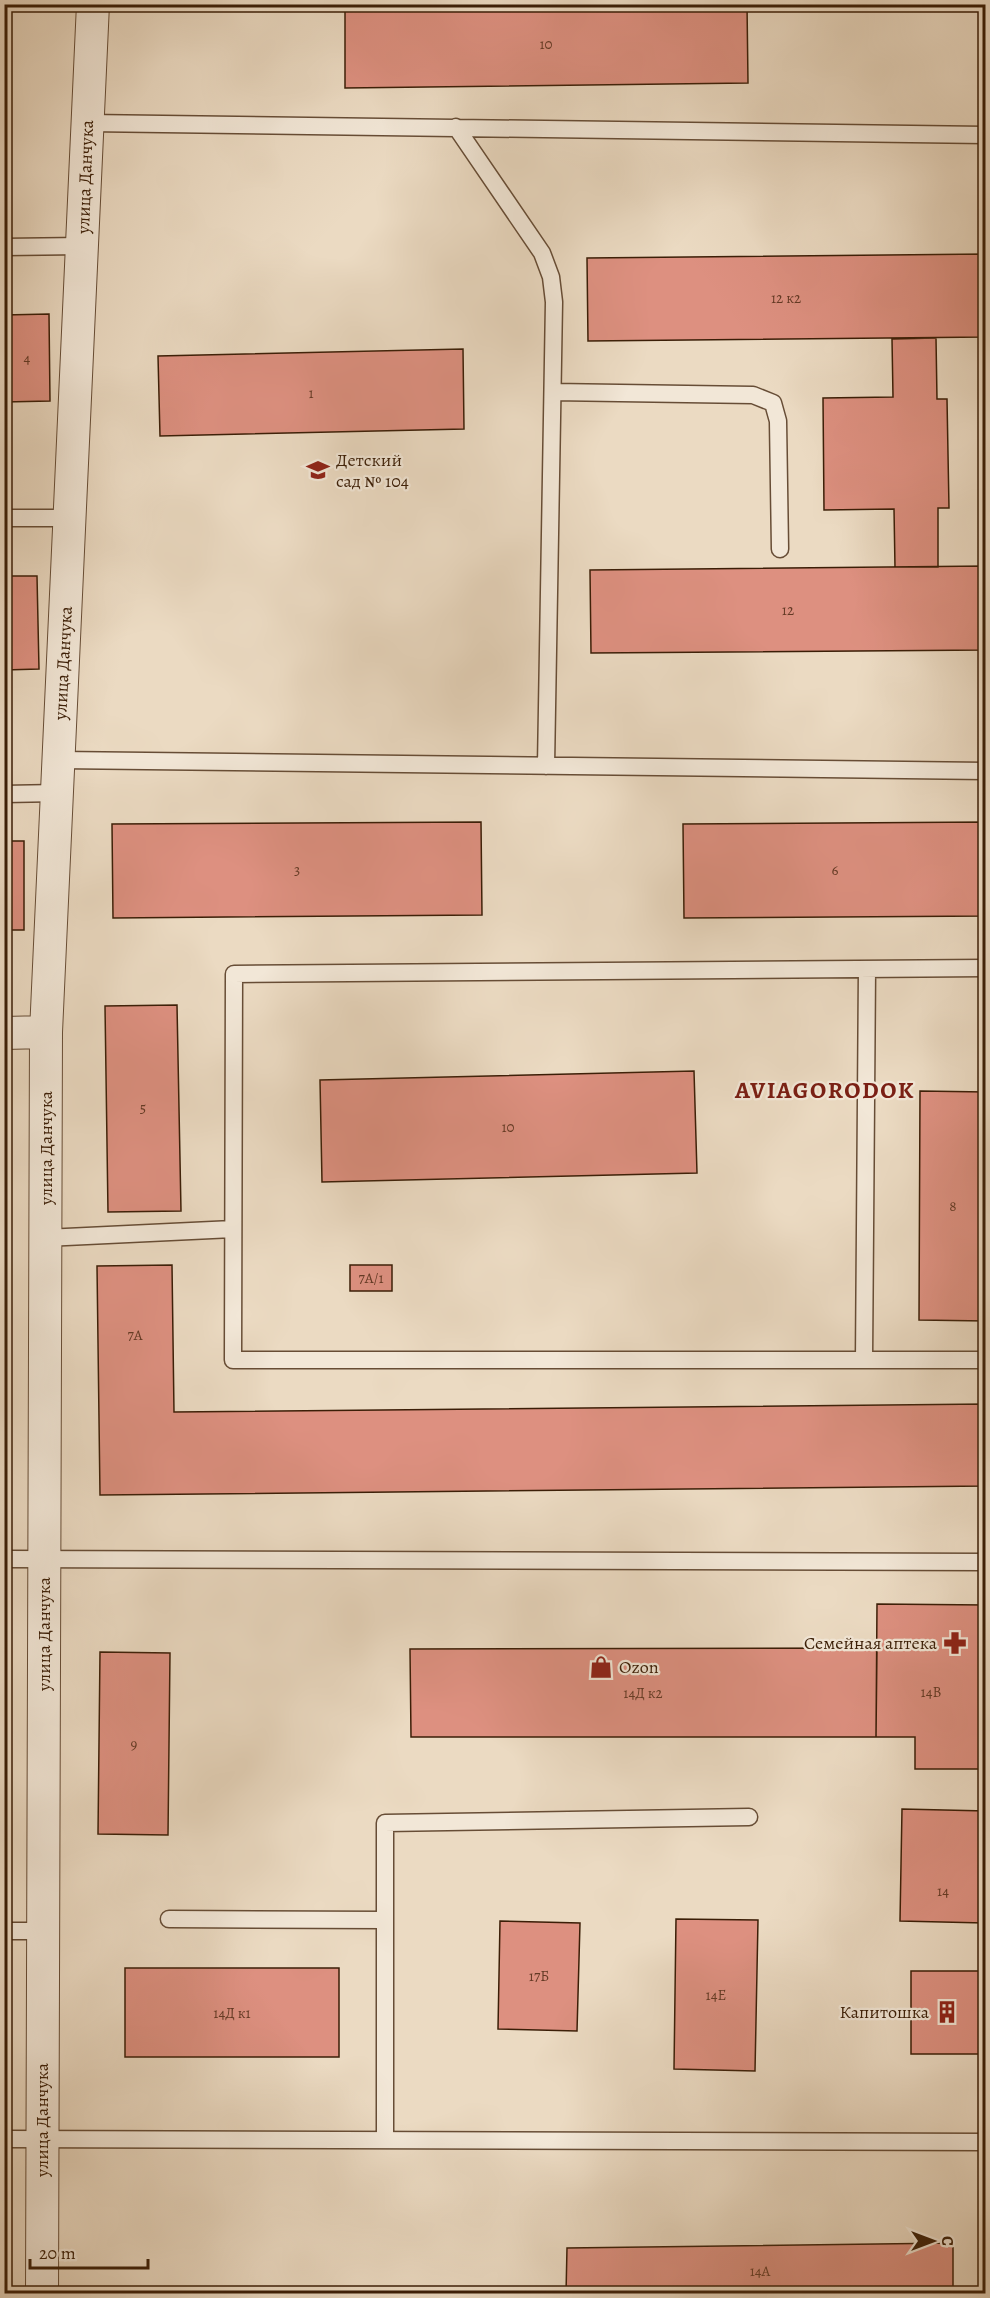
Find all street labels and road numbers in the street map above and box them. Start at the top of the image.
street label: улица Данчука [71,119,99,235]
street label: улица Данчука [48,605,78,721]
street label: улица Данчука [34,1090,58,1206]
street label: улица Данчука [32,1576,56,1692]
street label: улица Данчука [30,2062,54,2178]

